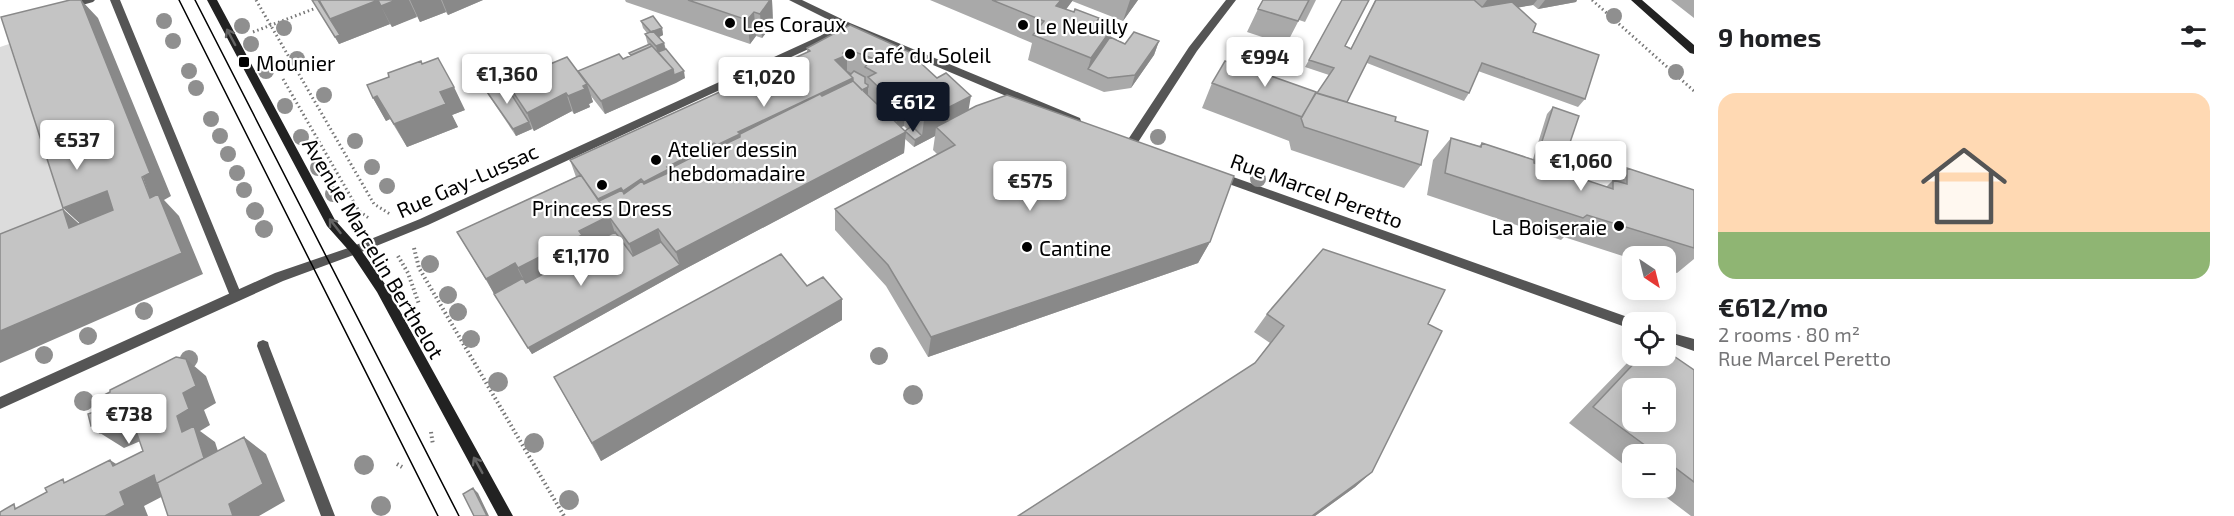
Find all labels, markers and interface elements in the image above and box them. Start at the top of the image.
place label: Les Coraux [742,11,846,36]
place label: Le Neuilly [1035,13,1128,38]
marker: Les Coraux [723,16,737,30]
marker: Le Neuilly [1016,18,1030,32]
icon: filters [2177,20,2210,53]
text: 9 homes [1718,21,1821,52]
one-way arrow [225,28,236,46]
pin: €994 [1229,37,1301,88]
place label: Café du Soleil [862,42,991,67]
text: €994 [1240,44,1290,68]
marker: Café du Soleil [843,47,857,61]
place label: Mounier [256,50,336,75]
pin: €1,360 [458,54,556,105]
marker: Mounier [237,55,251,69]
pin: €1,020 [715,57,813,108]
text: €1,360 [476,61,538,85]
text: €1,020 [732,64,796,88]
pin: €612 [877,82,949,133]
text: €612 [891,89,935,113]
pin: €537 [41,120,113,171]
text: €537 [54,127,100,151]
icon: home [1910,132,2018,240]
street label: Avenue Marcelin Berthelot [298,133,450,363]
place label: Atelier dessin hebdomadaire [668,136,806,185]
street label: Rue Gay-Lussac [392,138,542,222]
pin: €1,060 [1532,141,1630,192]
street label: Rue Marcel Peretto [1227,147,1407,233]
text: €1,060 [1549,148,1613,172]
marker: Atelier dessin hebdomadaire [649,153,663,167]
pin: €575 [994,161,1066,212]
text: €575 [1007,168,1053,192]
marker: Princess Dress [595,178,609,192]
place label: Princess Dress [532,195,672,220]
place label: La Boiseraie [1491,214,1607,239]
one-way arrow [328,218,341,234]
marker: La Boiseraie [1612,219,1626,233]
place label: Cantine [1039,235,1111,260]
pin: €1,170 [532,236,630,287]
marker: Cantine [1020,240,1034,254]
text: €1,170 [552,243,610,267]
north arrow [1622,246,1676,300]
map controls [1622,246,1676,498]
text: €612/mo [1718,291,1828,322]
button: locate [1622,312,1676,366]
text: 2 rooms · 80 m² [1718,322,1860,346]
text: Rue Marcel Peretto [1718,346,1891,370]
button: + [1622,378,1676,432]
pin: €738 [93,394,165,445]
text: €738 [105,401,153,425]
button: − [1622,444,1676,498]
one-way arrow [472,457,484,474]

